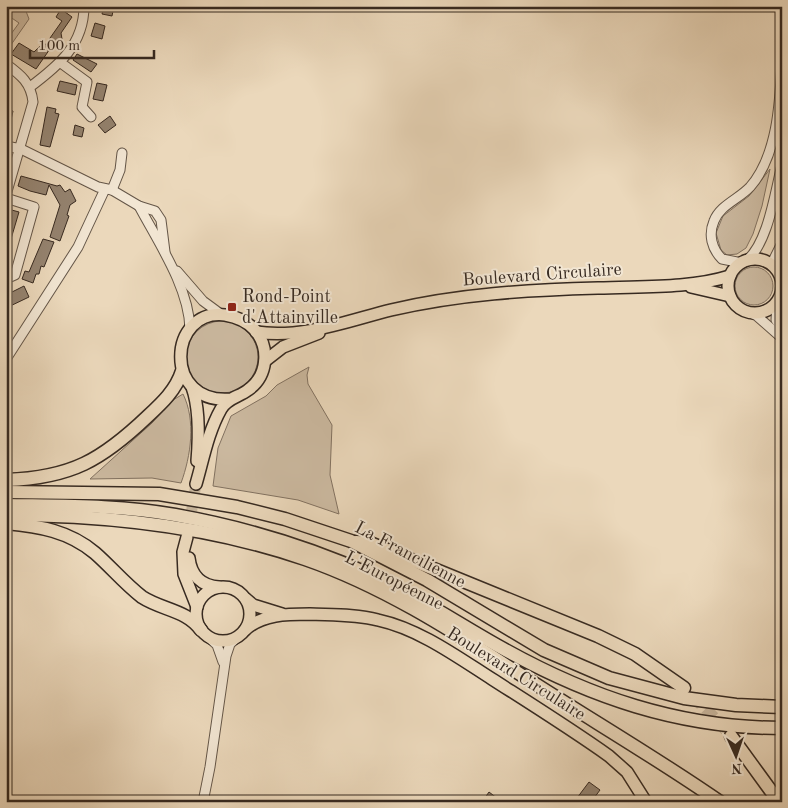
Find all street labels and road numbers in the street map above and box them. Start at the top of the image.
street label: Boulevard Circulaire [462,260,622,290]
street label: La Francilienne [352,518,468,592]
street label: L'Européenne [342,548,446,614]
street label: Boulevard Circulaire [443,624,589,724]

